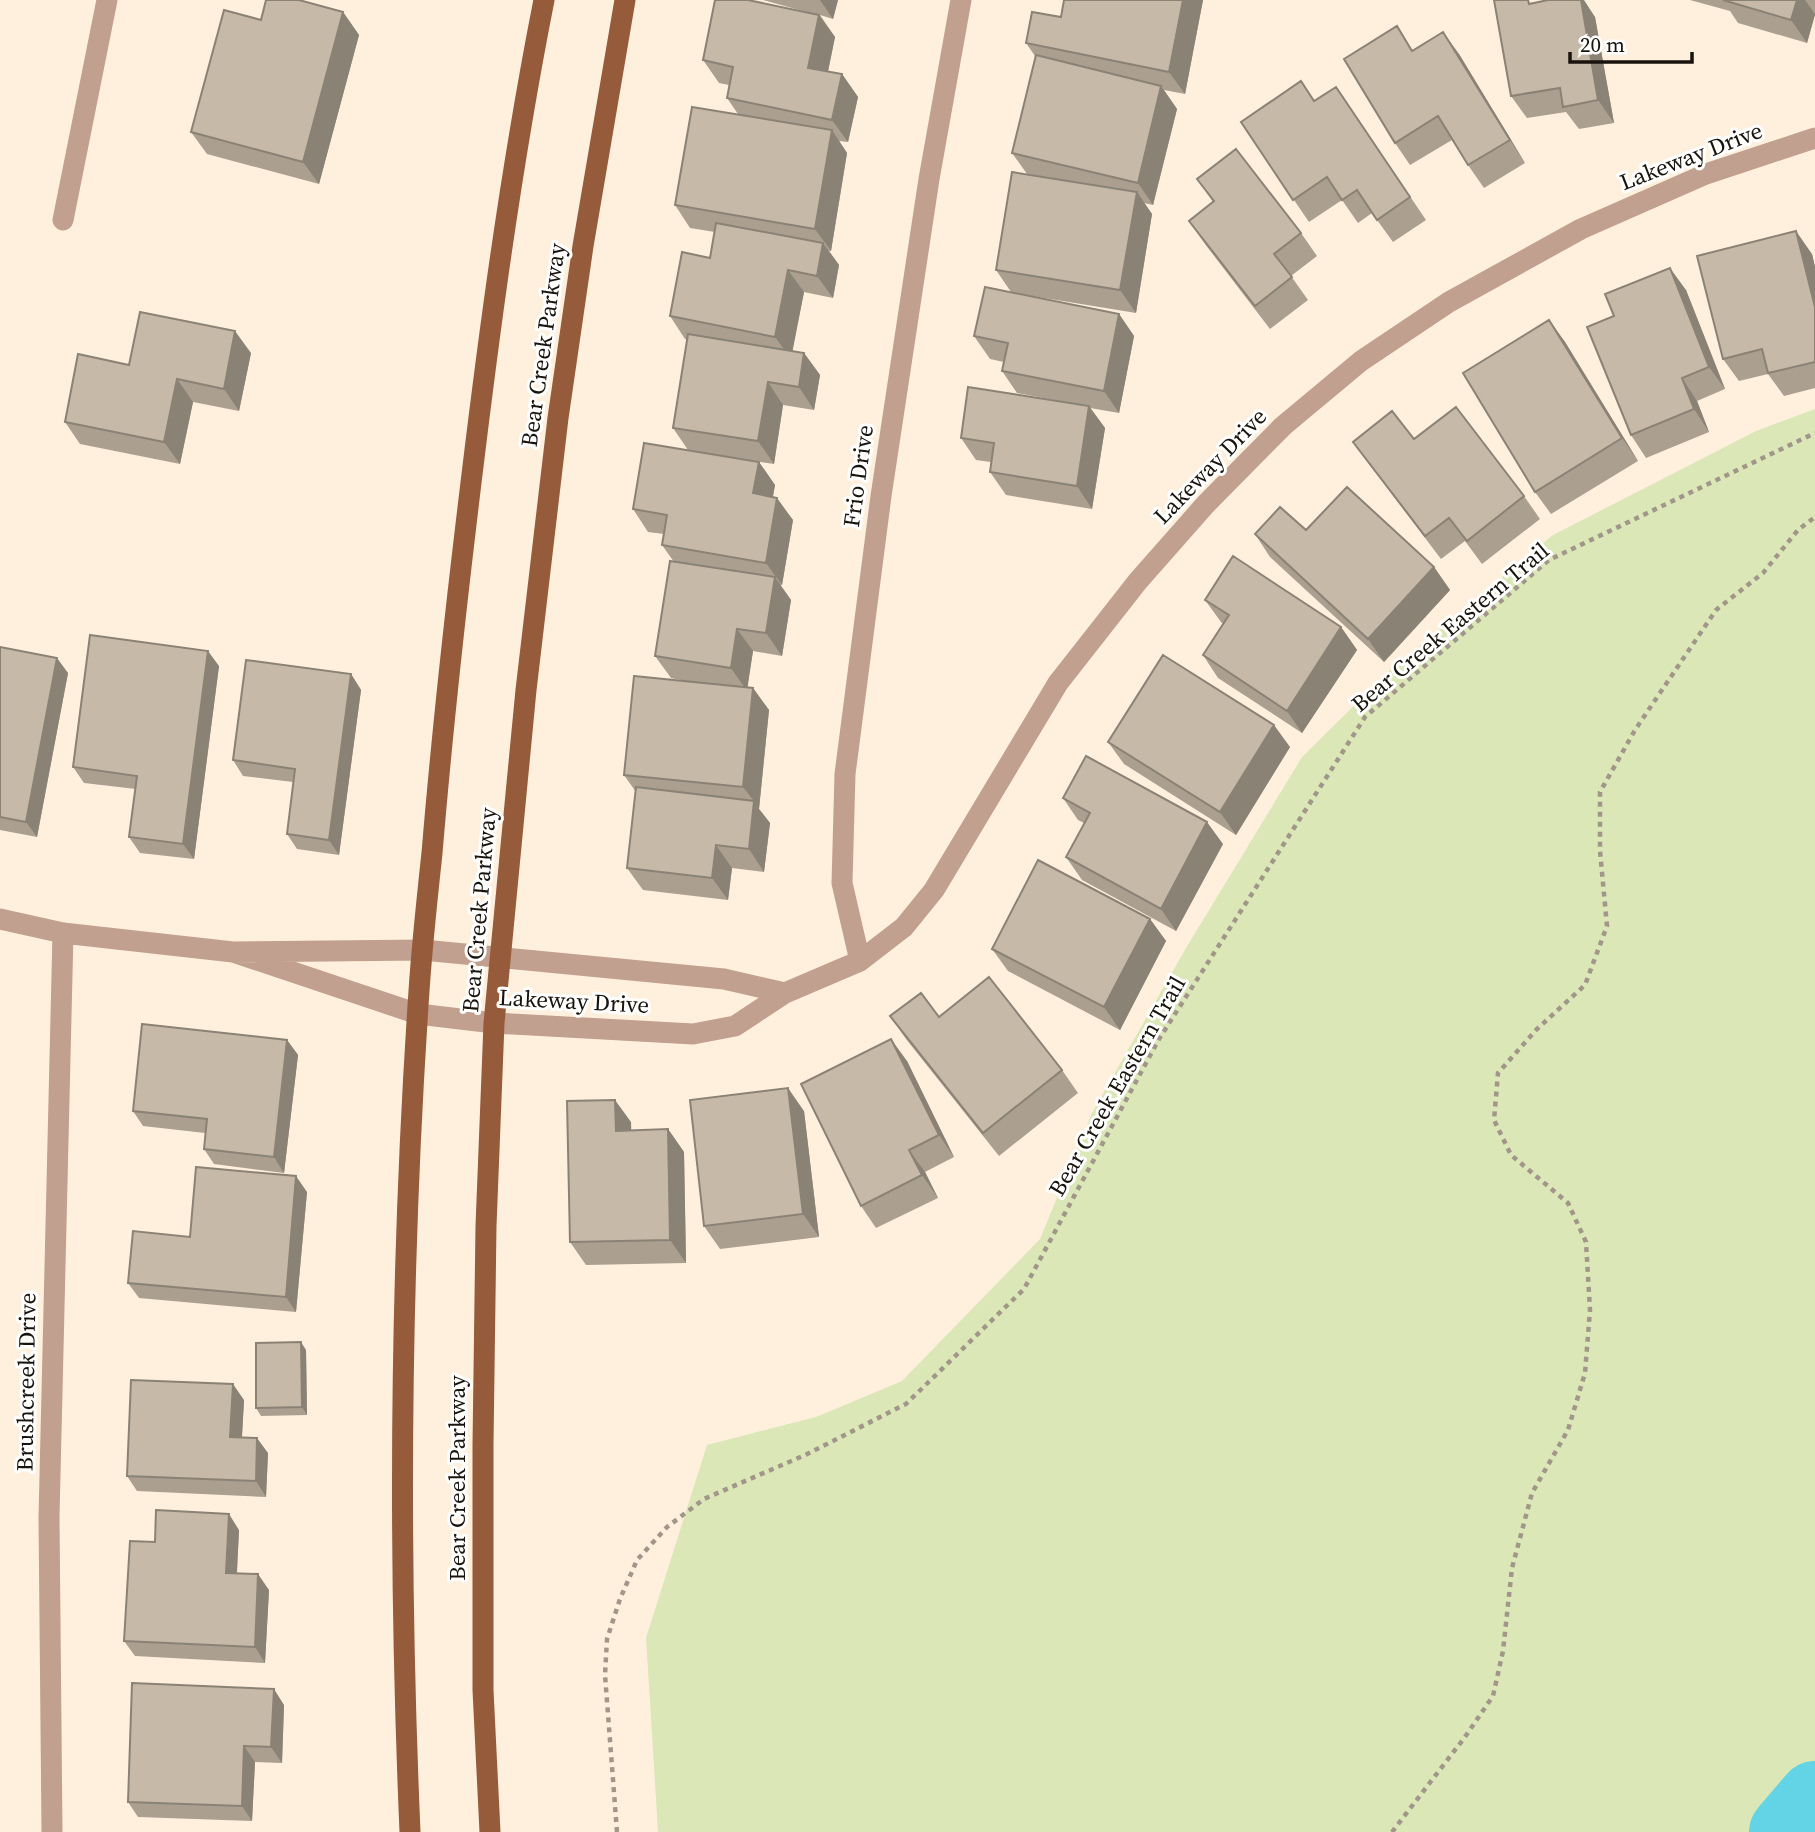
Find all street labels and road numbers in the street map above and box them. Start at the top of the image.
street label: Lakeway Drive [1615,114,1767,198]
street label: Bear Creek Parkway [513,241,573,449]
street label: Lakeway Drive [1146,401,1274,531]
street label: Frio Drive [835,423,881,529]
street label: Bear Creek Eastern Trail [1344,535,1556,719]
street label: Bear Creek Parkway [454,806,504,1014]
street label: Bear Creek Eastern Trail [1041,970,1193,1202]
street label: Lakeway Drive [498,981,650,1021]
street label: Brushcreek Drive [8,1292,44,1472]
street label: Bear Creek Parkway [441,1375,473,1581]

